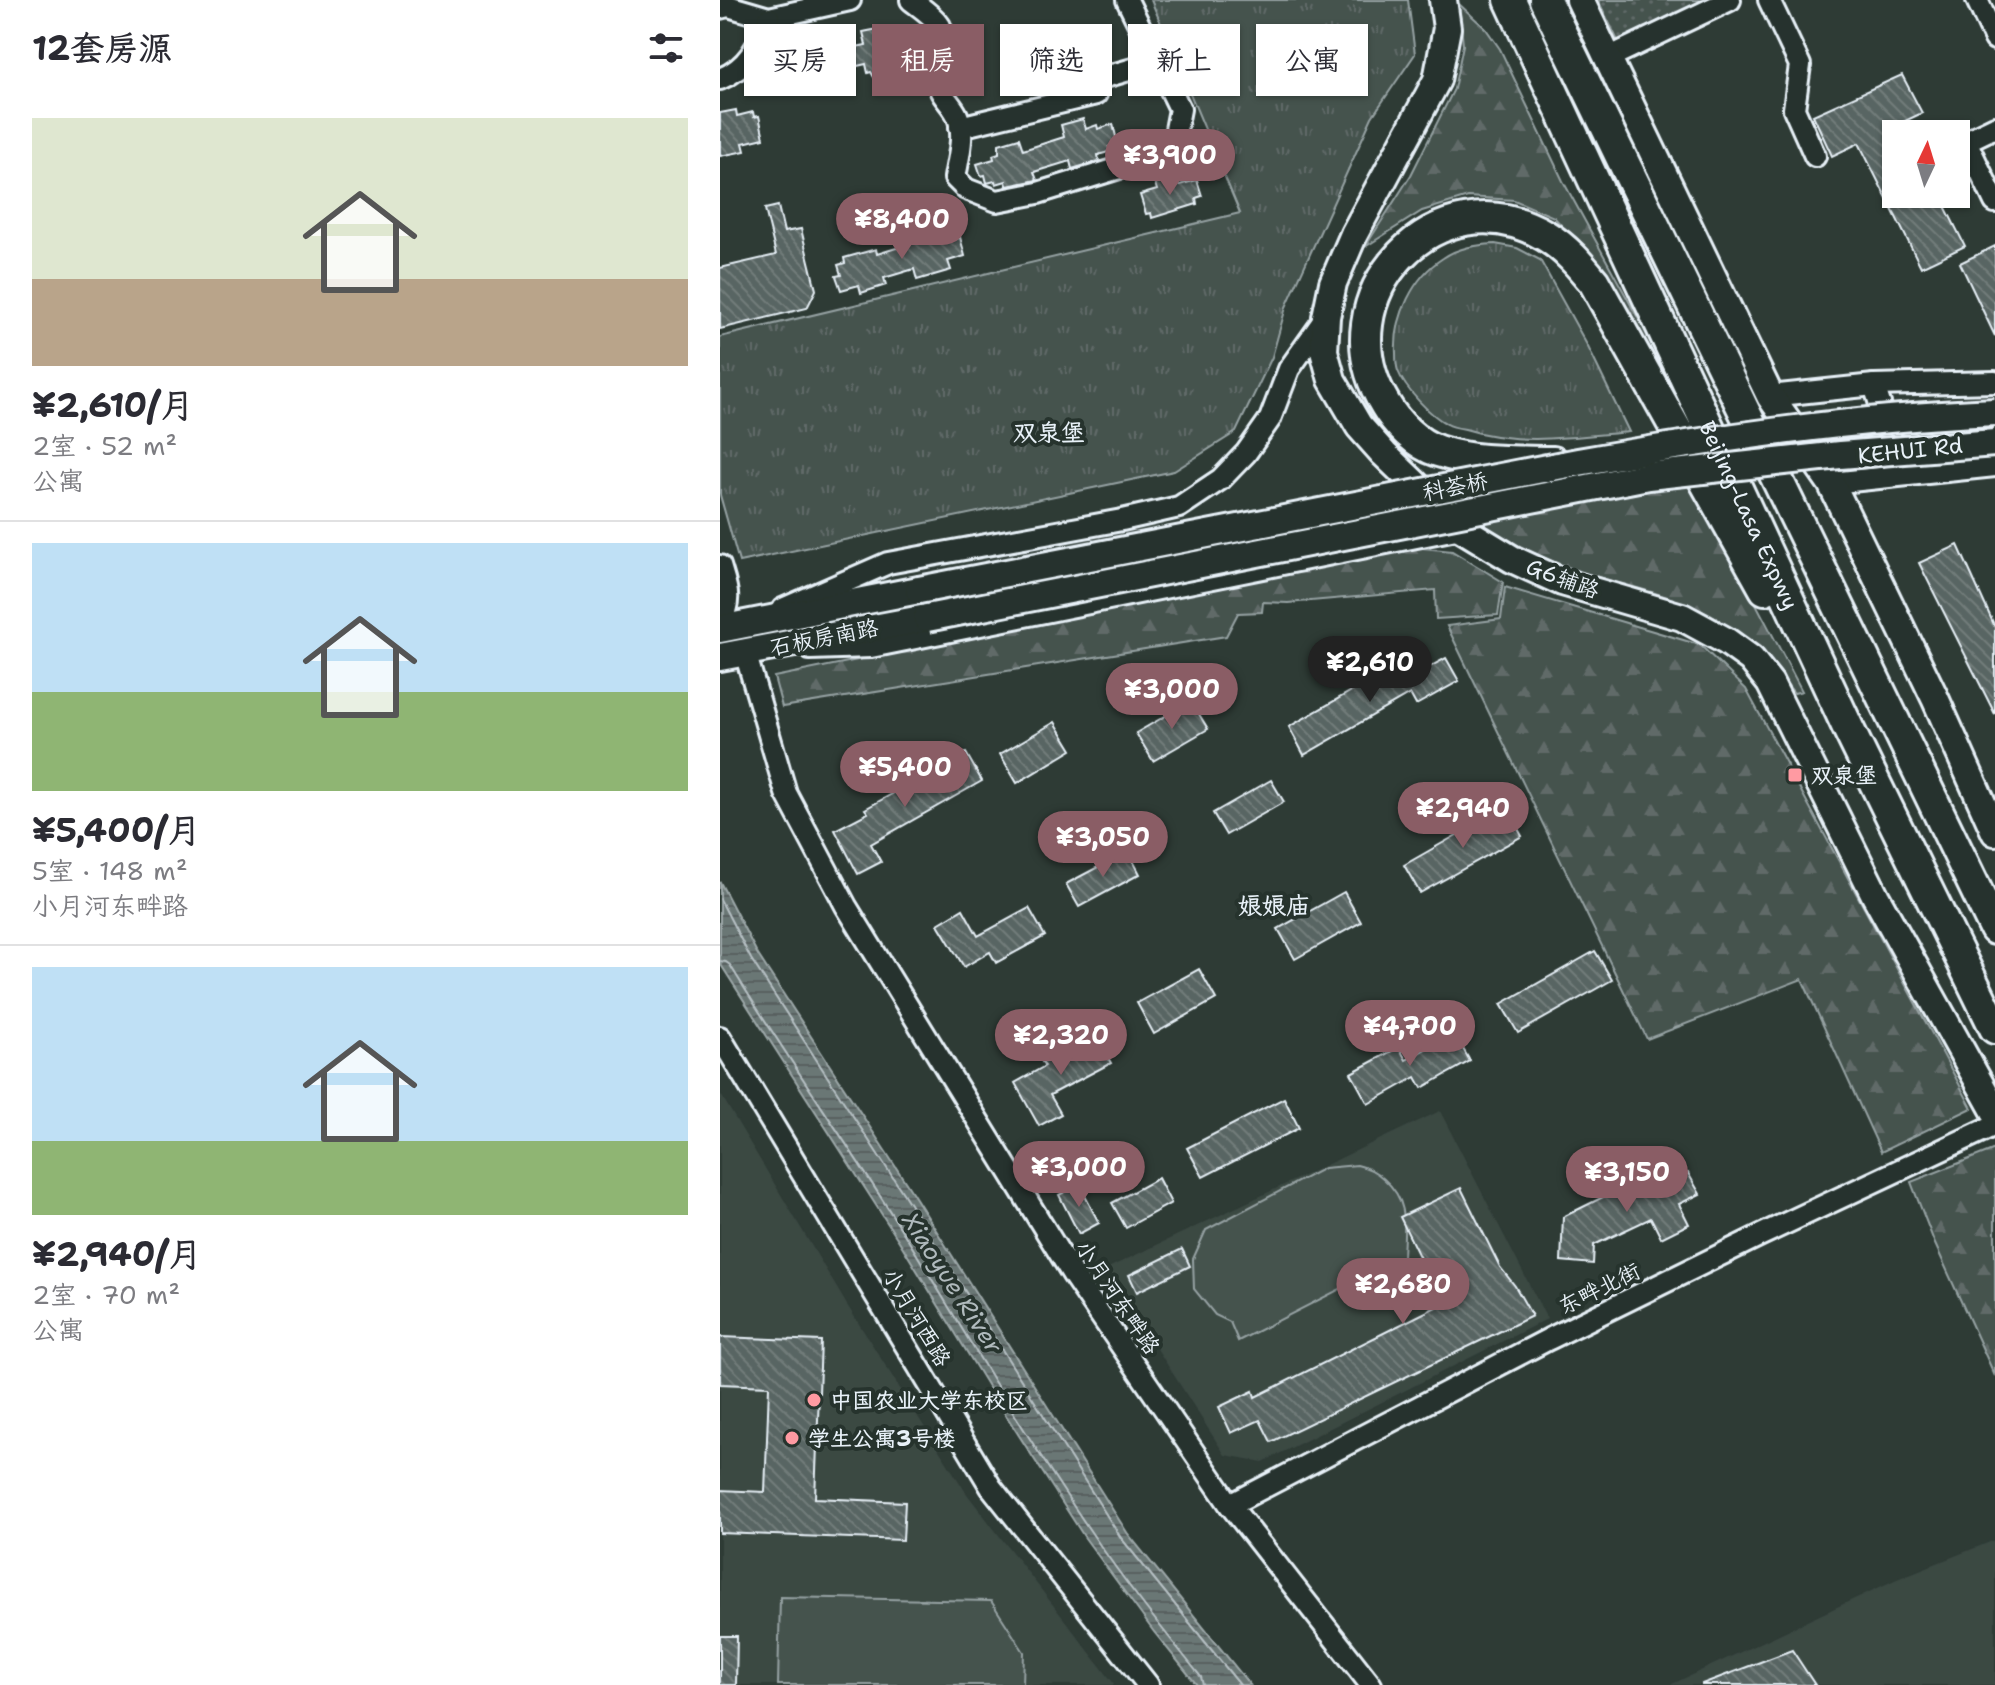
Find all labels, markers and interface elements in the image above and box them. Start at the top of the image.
chip: 买房 [744,24,856,96]
chip: 租房 [872,24,984,96]
chip: 筛选 [1000,24,1112,96]
chip: 新上 [1128,24,1240,96]
chip: 公寓 [1256,24,1368,96]
text: 12套房源 [32,25,172,71]
icon: filters [644,26,688,70]
north arrow [1882,120,1970,208]
map controls [1882,120,1970,208]
pin: ¥3,900 [1105,129,1235,197]
text: ¥3,900 [1123,137,1217,172]
icon: home [288,170,432,314]
pin: ¥8,400 [837,193,967,261]
text: ¥8,400 [854,201,950,236]
text: ¥2,610/月 [32,382,194,428]
street label: Beijing-Lasa Expwy [1692,416,1805,614]
district label: 双泉堡 [1013,417,1085,449]
text: 2室 · 52 m² [32,428,177,463]
street label: KEHUI Rd [1856,431,1964,470]
text: 公寓 [32,463,84,498]
street label: 科荟桥 [1420,466,1490,507]
street label: G6辅路 [1522,552,1604,605]
icon: home [288,595,432,739]
street label: 石板房南路 [767,613,881,662]
pin: ¥2,610 [1305,636,1435,704]
text: ¥2,610 [1326,644,1414,679]
pin: ¥3,000 [1107,663,1237,731]
text: ¥3,000 [1124,671,1220,706]
pin: ¥5,400 [840,741,970,809]
text: ¥5,400 [858,749,952,784]
place label: 双泉堡 [1811,761,1877,790]
marker: 双泉堡 [1786,766,1804,784]
pin: ¥2,940 [1398,782,1528,850]
text: ¥2,940 [1416,790,1510,825]
text: ¥5,400/月 [32,807,201,853]
pin: ¥3,050 [1038,811,1168,879]
text: ¥3,050 [1056,819,1150,854]
text: 5室 · 148 m² [32,853,188,888]
text: 小月河东畔路 [32,888,188,923]
district label: 娘娘庙 [1238,890,1310,922]
pin: ¥4,700 [1345,1000,1475,1068]
text: ¥4,700 [1363,1008,1457,1043]
pin: ¥2,320 [996,1009,1126,1077]
text: ¥2,320 [1013,1017,1109,1052]
icon: home [288,1019,432,1163]
pin: ¥3,000 [1014,1141,1144,1209]
pin: ¥3,150 [1562,1146,1692,1214]
text: ¥3,000 [1031,1149,1127,1184]
text: ¥3,150 [1584,1154,1670,1189]
water label: Xiaoyue River [894,1206,1010,1360]
text: ¥2,940/月 [32,1231,202,1277]
street label: 小月河东畔路 [1069,1234,1167,1360]
street label: 东畔北街 [1553,1256,1645,1321]
pin: ¥2,680 [1338,1258,1468,1326]
street label: 小月河西路 [876,1263,957,1372]
text: ¥2,680 [1354,1266,1452,1301]
text: 2室 · 70 m² [32,1277,180,1312]
text: 公寓 [32,1312,84,1347]
place label: 中国农业大学东校区 [830,1386,1028,1415]
marker: 中国农业大学东校区 [805,1391,823,1409]
place label: 学生公寓3号楼 [808,1424,955,1453]
marker: 学生公寓3号楼 [783,1429,801,1447]

